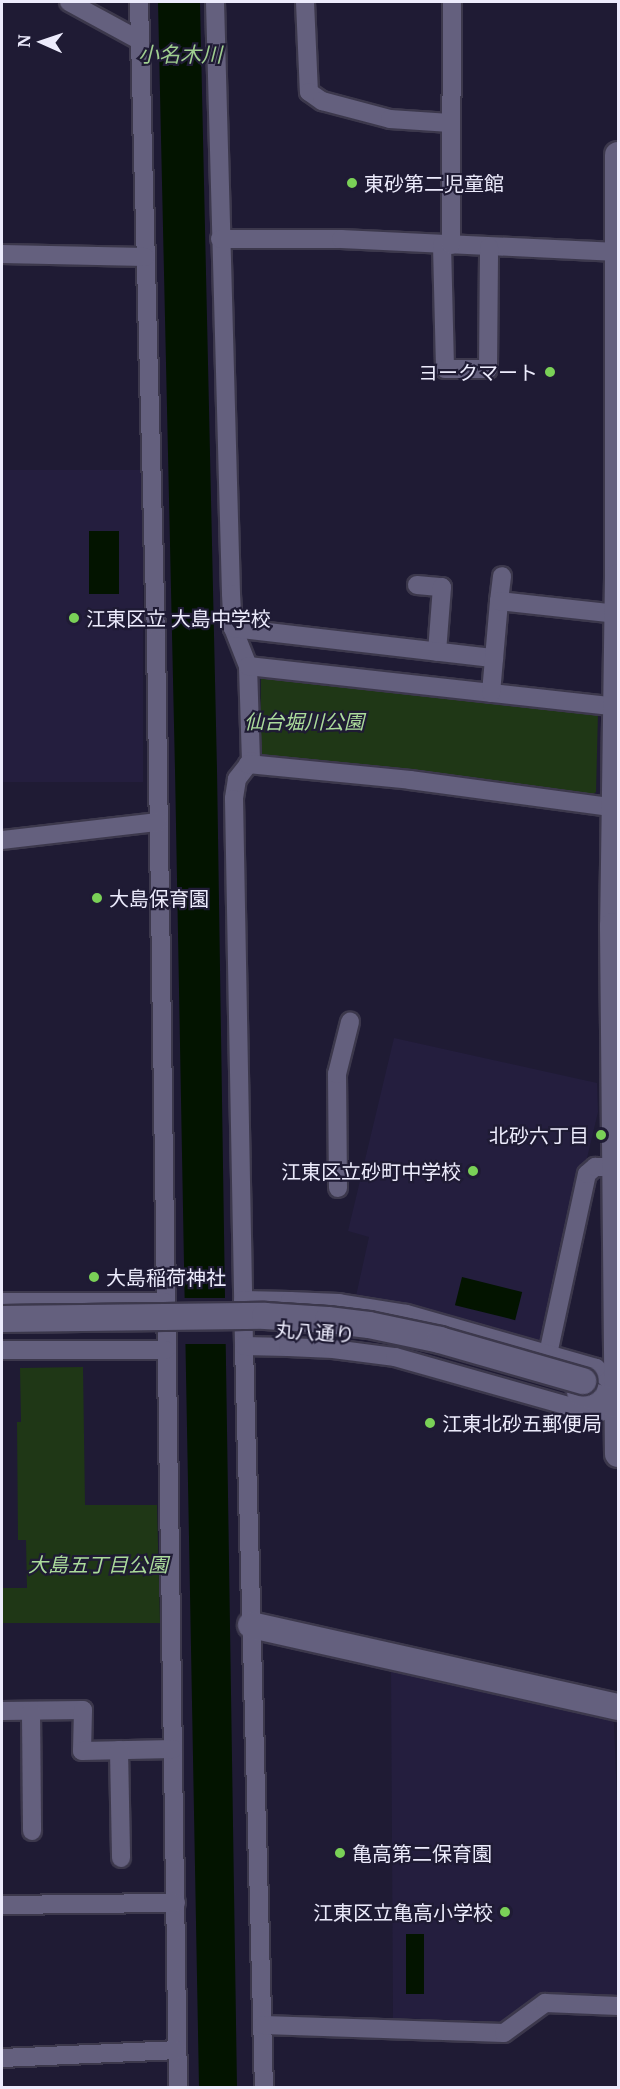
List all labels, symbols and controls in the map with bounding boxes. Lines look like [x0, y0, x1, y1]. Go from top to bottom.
north arrow [12, 12, 72, 72]
text: N [14, 34, 34, 48]
water label: 小名木川 [138, 42, 222, 68]
place label: 東砂第二児童館 [364, 171, 504, 195]
marker: 東砂第二児童館 [345, 176, 359, 190]
place label: ヨークマート [418, 360, 538, 384]
marker: ヨークマート [543, 365, 557, 379]
place label: 江東区立 大島中学校 [86, 606, 271, 630]
marker: 江東区立 大島中学校 [67, 611, 81, 625]
park label: 仙台堀川公園 [244, 709, 364, 733]
place label: 大島保育園 [109, 886, 209, 910]
marker: 大島保育園 [90, 891, 104, 905]
place label: 北砂六丁目 [489, 1123, 589, 1147]
marker: 北砂六丁目 [594, 1128, 608, 1142]
place label: 江東区立砂町中学校 [281, 1159, 461, 1183]
marker: 江東区立砂町中学校 [466, 1164, 480, 1178]
place label: 大島稲荷神社 [106, 1265, 226, 1289]
marker: 大島稲荷神社 [87, 1270, 101, 1284]
street label: 丸八通り [274, 1317, 356, 1347]
place label: 江東北砂五郵便局 [442, 1411, 602, 1435]
marker: 江東北砂五郵便局 [423, 1416, 437, 1430]
park label: 大島五丁目公園 [28, 1552, 168, 1576]
place label: 亀高第二保育園 [352, 1841, 492, 1865]
marker: 亀高第二保育園 [333, 1846, 347, 1860]
place label: 江東区立亀高小学校 [313, 1900, 493, 1924]
marker: 江東区立亀高小学校 [498, 1905, 512, 1919]

